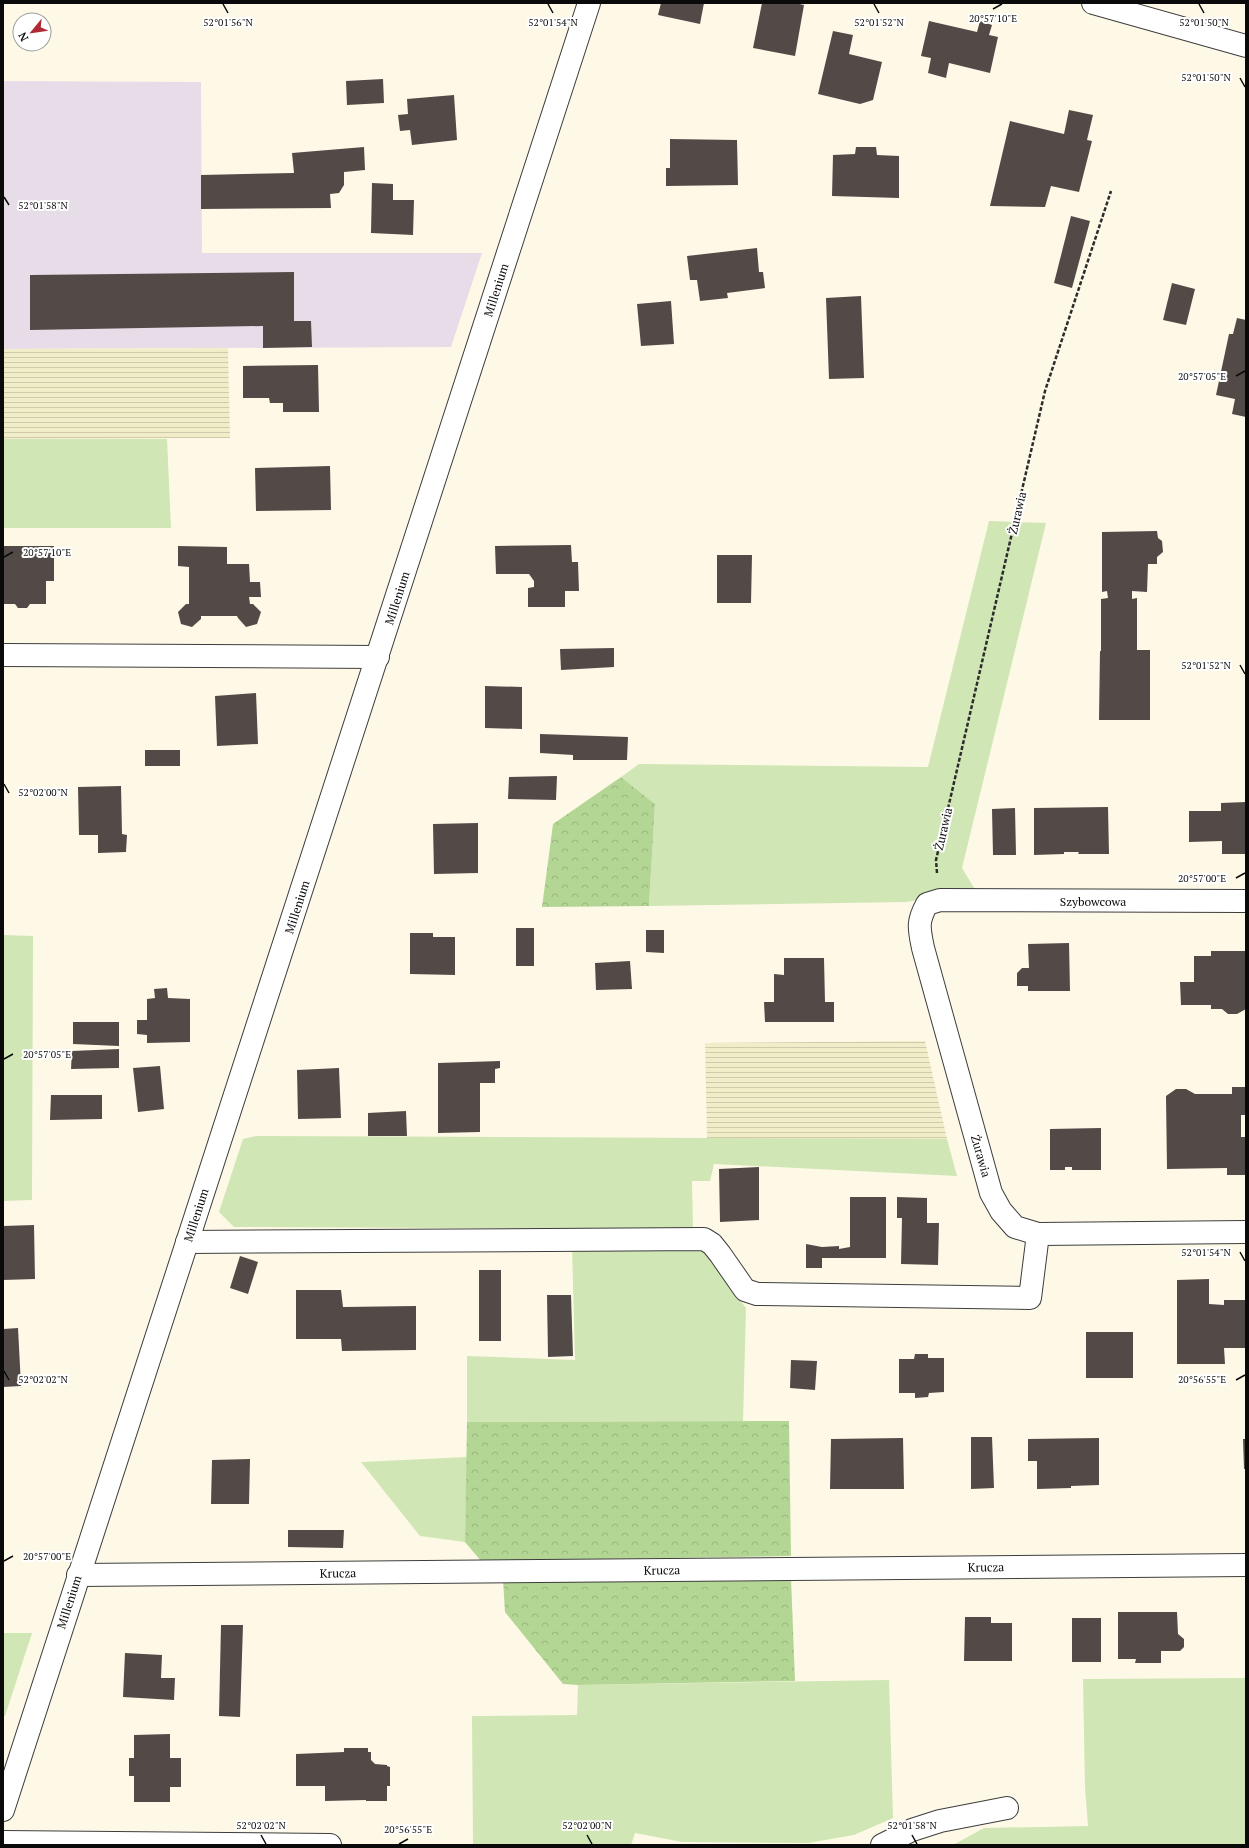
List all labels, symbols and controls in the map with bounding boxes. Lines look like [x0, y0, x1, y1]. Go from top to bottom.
north arrow [12, 12, 52, 52]
text: 20°57'10"E [969, 12, 1017, 25]
text: 52°01'56"N [203, 16, 253, 29]
text: 52°01'54"N [528, 16, 578, 29]
text: 52°01'52"N [854, 16, 904, 29]
text: 52°01'50"N [1179, 16, 1229, 29]
text: N [15, 29, 31, 44]
text: 52°01'50"N [1181, 71, 1231, 84]
text: 52°01'58"N [18, 199, 68, 212]
street label: Millenium [480, 261, 512, 319]
text: 20°57'05"E [1178, 370, 1226, 383]
street label: Żurawia [1005, 490, 1029, 536]
text: 20°57'10"E [23, 546, 71, 559]
street label: Millenium [381, 569, 413, 627]
text: 52°01'52"N [1181, 659, 1231, 672]
text: 52°02'00"N [18, 786, 68, 799]
street label: Żurawia [931, 806, 955, 852]
text: 20°57'00"E [1178, 872, 1226, 885]
street label: Millenium [281, 878, 313, 936]
street label: Szybowcowa [1060, 894, 1126, 909]
text: 20°57'05"E [23, 1048, 71, 1061]
street label: Żurawia [968, 1133, 994, 1179]
street label: Millenium [180, 1186, 212, 1244]
text: 52°01'54"N [1181, 1246, 1231, 1259]
text: 52°02'02"N [18, 1373, 68, 1386]
text: 20°56'55"E [1178, 1373, 1226, 1386]
text: 20°57'00"E [23, 1550, 71, 1563]
street label: Krucza [968, 1559, 1004, 1575]
street label: Krucza [644, 1562, 680, 1578]
street label: Krucza [320, 1565, 356, 1581]
street label: Millenium [53, 1573, 85, 1631]
text: 52°02'02"N [236, 1819, 286, 1832]
text: 52°02'00"N [562, 1819, 612, 1832]
text: 52°01'58"N [887, 1819, 937, 1832]
text: 20°56'55"E [384, 1823, 432, 1836]

